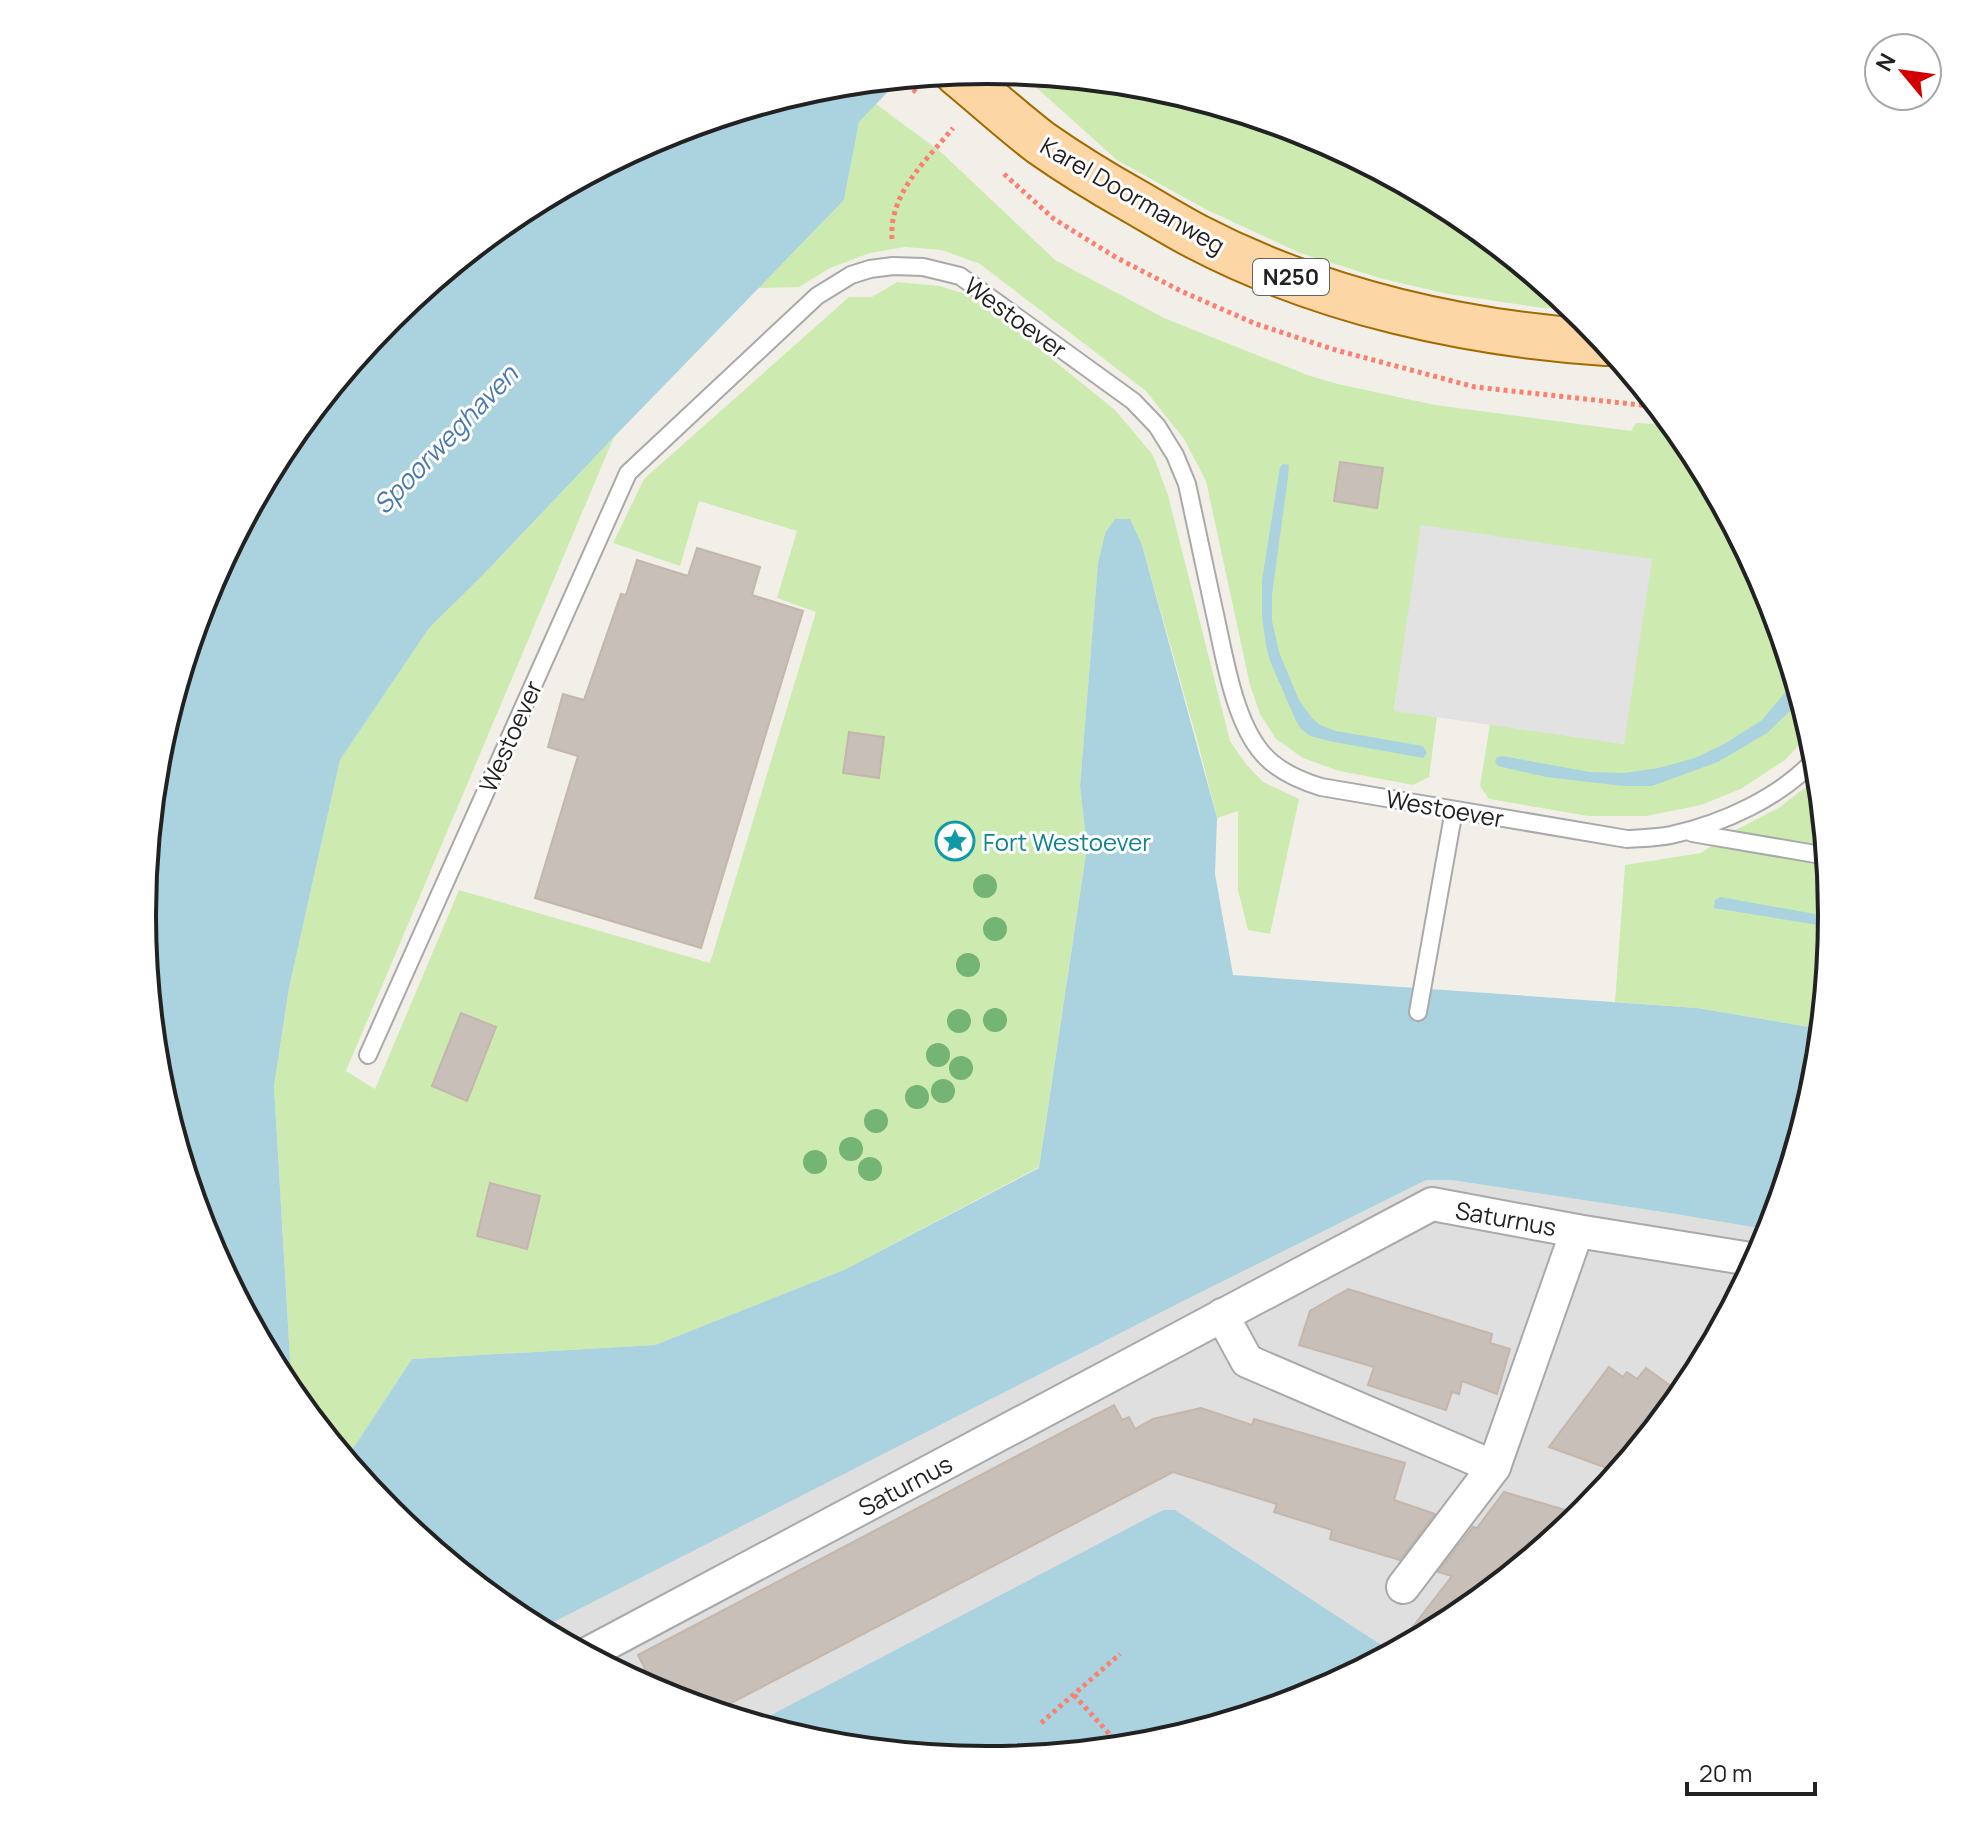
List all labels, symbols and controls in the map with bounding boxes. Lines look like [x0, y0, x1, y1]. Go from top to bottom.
north arrow [1863, 32, 1943, 112]
text: N [1869, 48, 1902, 76]
street label: Karel Doormanweg [1035, 129, 1231, 261]
road number: N250 [1253, 259, 1329, 295]
street label: Westoever [958, 269, 1074, 365]
water label: Spoorweghaven [365, 356, 526, 521]
street label: Westoever [471, 675, 549, 797]
street label: Westoever [1384, 781, 1507, 835]
place icon: Fort Westoever [934, 820, 976, 862]
place label: Fort Westoever [983, 825, 1151, 858]
street label: Saturnus [1453, 1193, 1559, 1243]
street label: Saturnus [852, 1447, 958, 1523]
scale bar [1687, 1746, 1815, 1796]
text: 20 m [1699, 1756, 1752, 1789]

